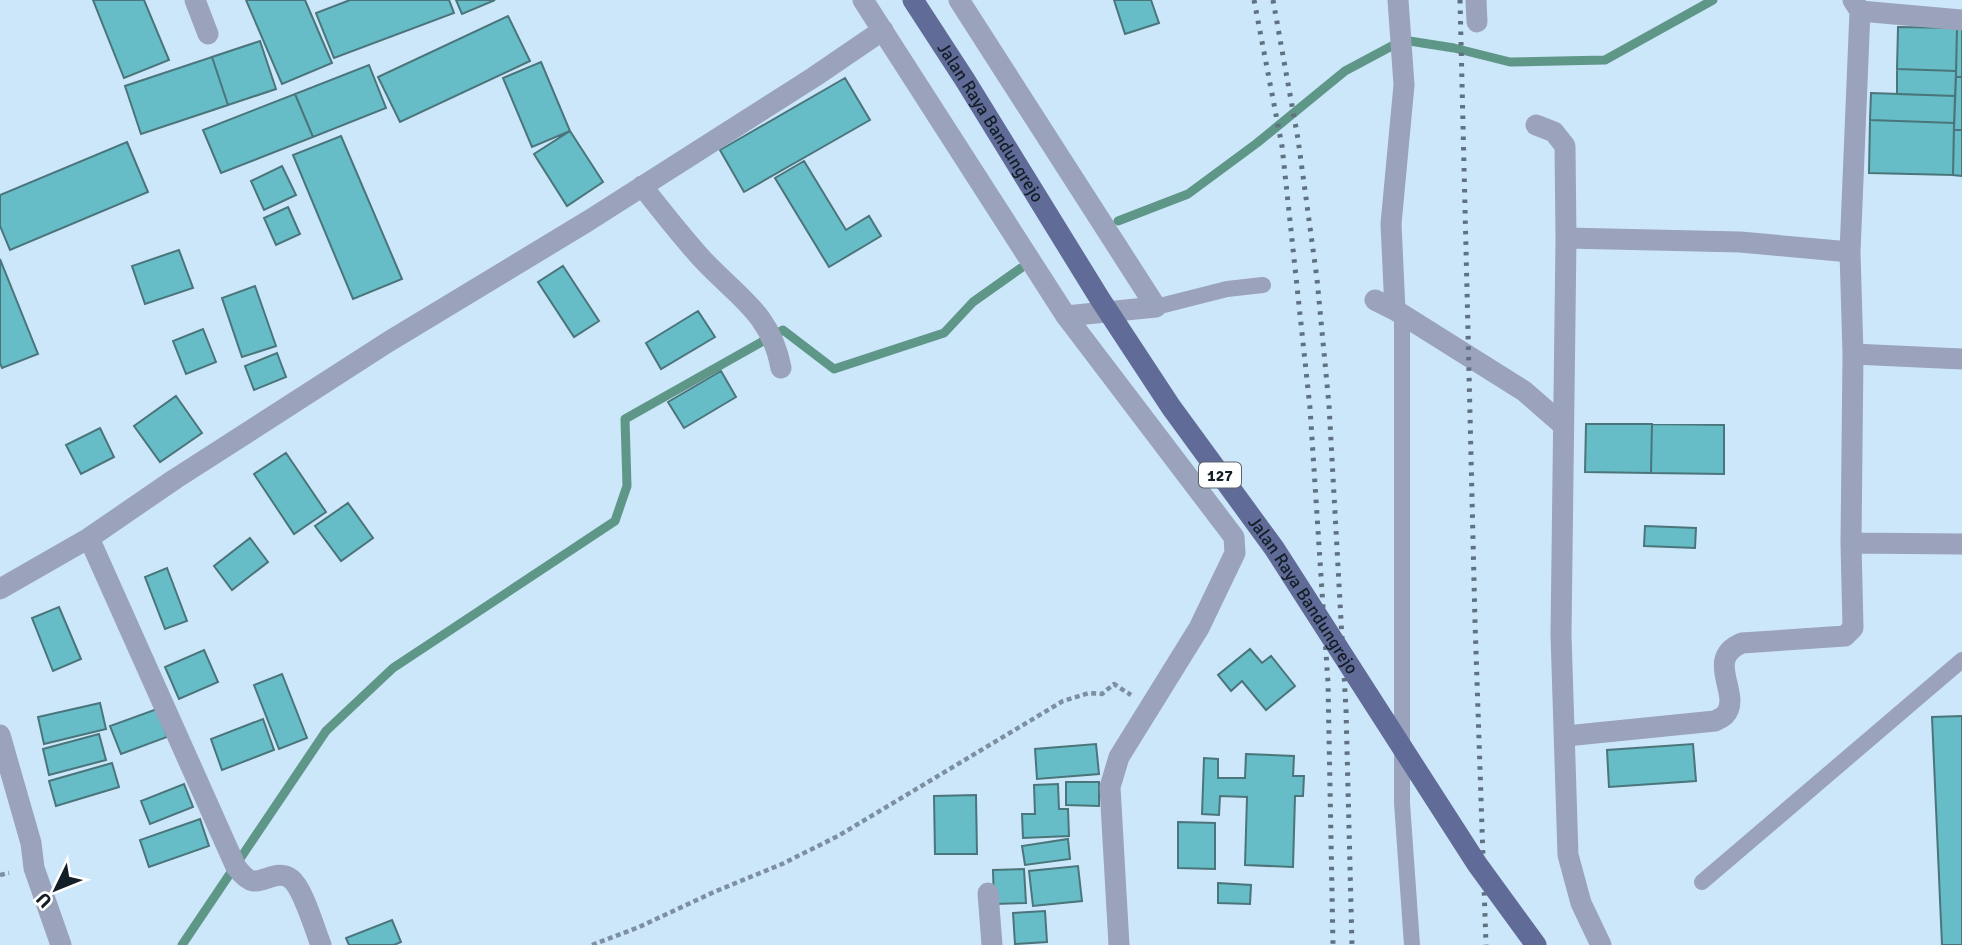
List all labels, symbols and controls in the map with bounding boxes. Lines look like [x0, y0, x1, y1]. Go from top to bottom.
street label: Jalan Raya Bandungrejo [933, 38, 1049, 206]
road number: 127 [1199, 462, 1241, 488]
street label: Jalan Raya Bandungrejo [1243, 512, 1363, 678]
north arrow [21, 854, 91, 924]
text: U [31, 887, 57, 913]

